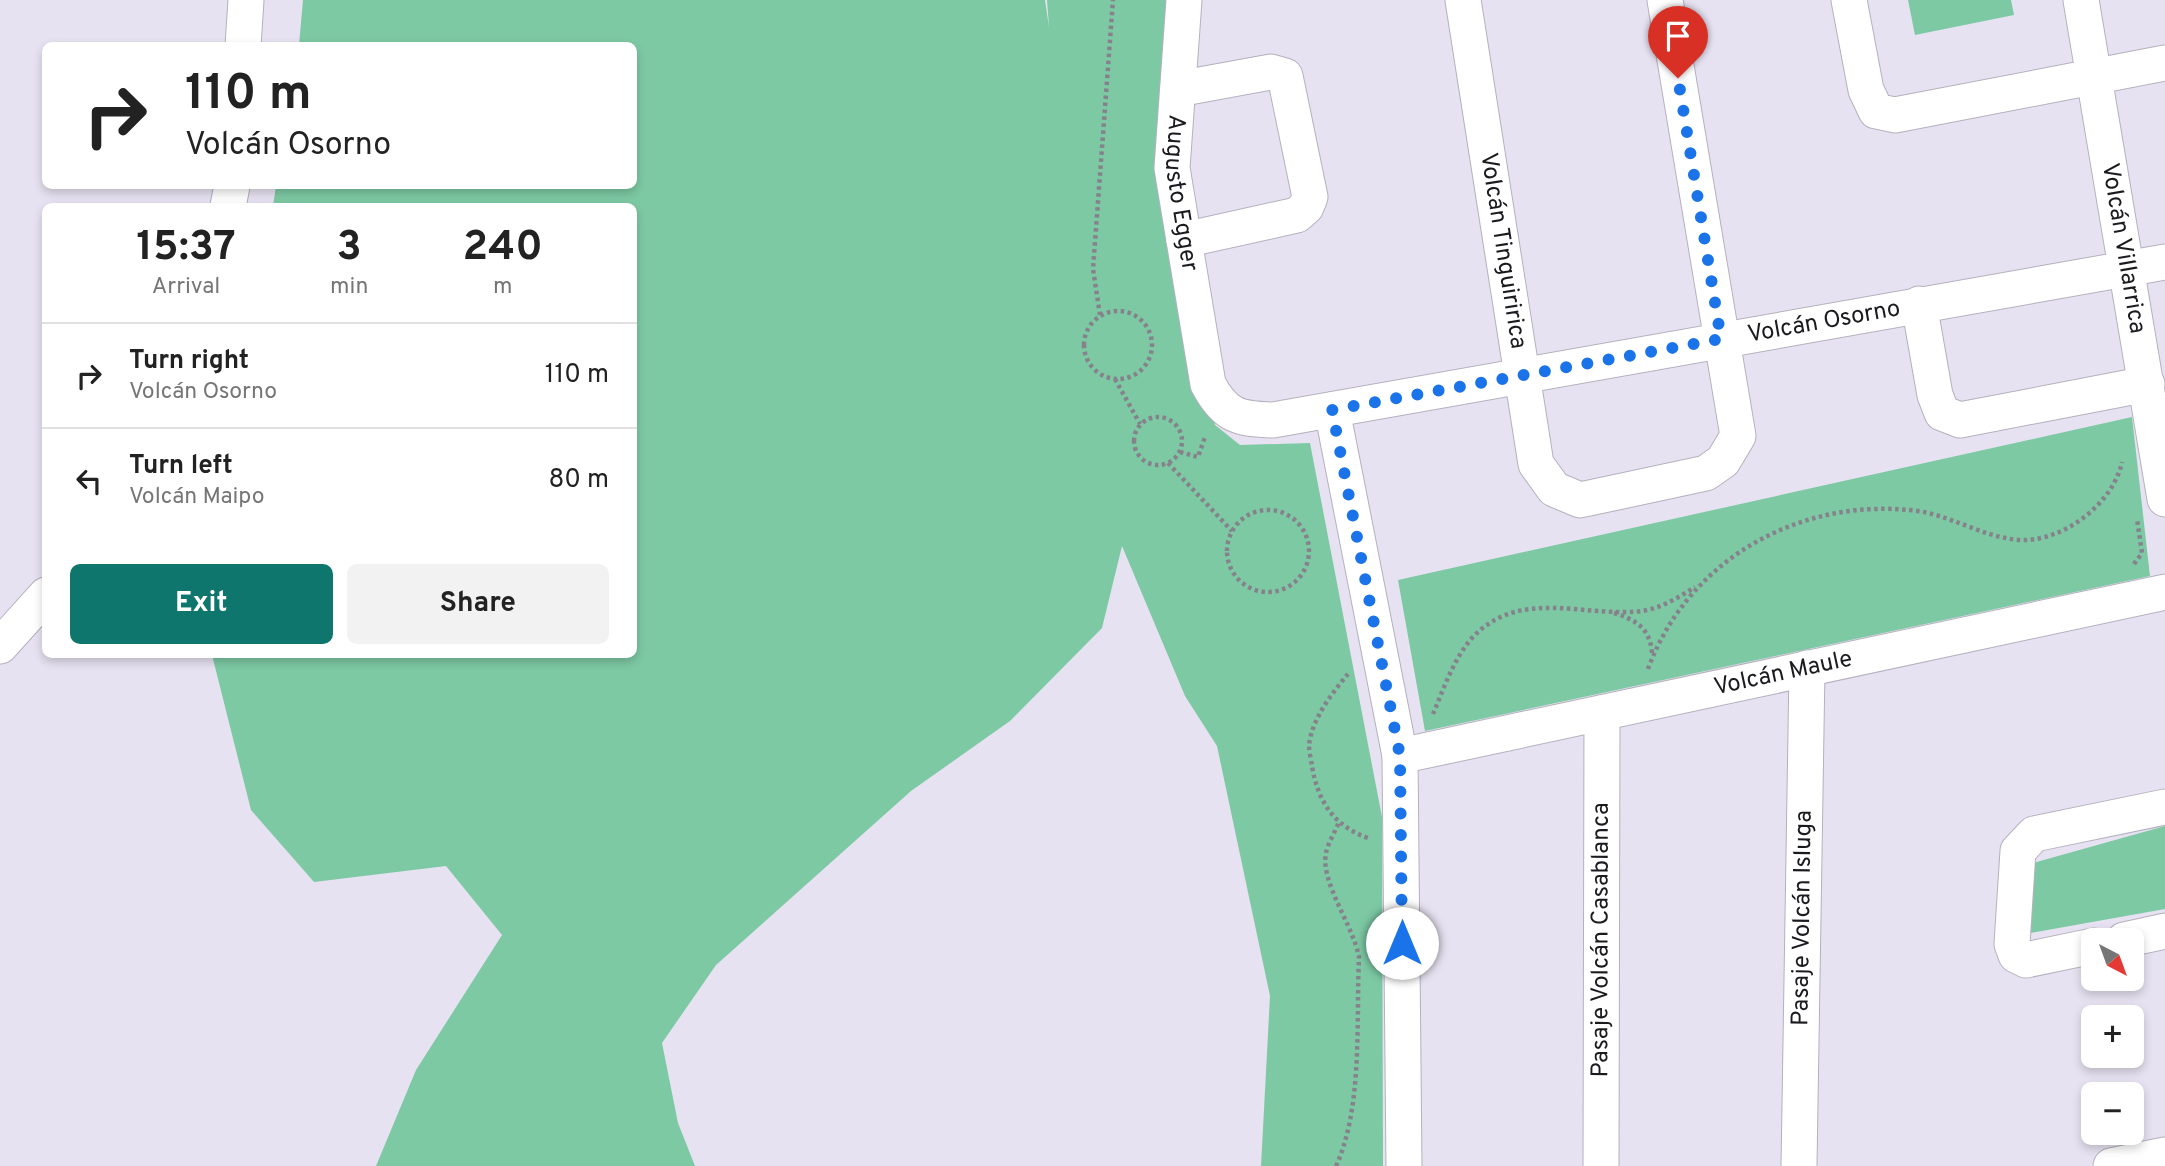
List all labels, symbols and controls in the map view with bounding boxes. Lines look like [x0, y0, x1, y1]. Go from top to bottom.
pin [1648, 6, 1708, 78]
icon: arrive [1659, 17, 1697, 55]
text: 110 m [185, 65, 312, 127]
icon: right [70, 70, 161, 161]
street label: Augusto Egger [1157, 113, 1204, 274]
text: Volcán Osorno [185, 126, 391, 166]
street label: Volcán Tinguiririca [1472, 151, 1533, 351]
street label: Volcán Villarrica [2094, 161, 2152, 336]
text: 15:37 [136, 222, 236, 275]
text: 3 [337, 222, 362, 275]
text: 240 [463, 222, 543, 275]
text: Arrival [152, 273, 220, 302]
text: min [330, 273, 368, 302]
text: m [493, 273, 512, 302]
street label: Volcán Osorno [1745, 294, 1903, 351]
text: Turn right [129, 345, 249, 378]
icon: right [70, 357, 108, 395]
text: 110 m [545, 359, 609, 392]
text: Volcán Osorno [129, 378, 277, 407]
text: Turn left [129, 450, 233, 483]
icon: left [70, 462, 108, 500]
text: 80 m [549, 464, 609, 497]
text: Volcán Maipo [129, 483, 265, 512]
button: Exit [70, 564, 333, 644]
button: Share [347, 564, 609, 644]
street label: Volcán Maule [1711, 644, 1855, 703]
street label: Pasaje Volcán Casablanca [1586, 802, 1617, 1078]
street label: Pasaje Volcán Isluga [1786, 810, 1820, 1026]
position arrow [1365, 906, 1439, 980]
north arrow [2081, 928, 2144, 990]
map controls [2081, 928, 2144, 1145]
button: + [2081, 1005, 2144, 1068]
button: − [2081, 1082, 2144, 1145]

